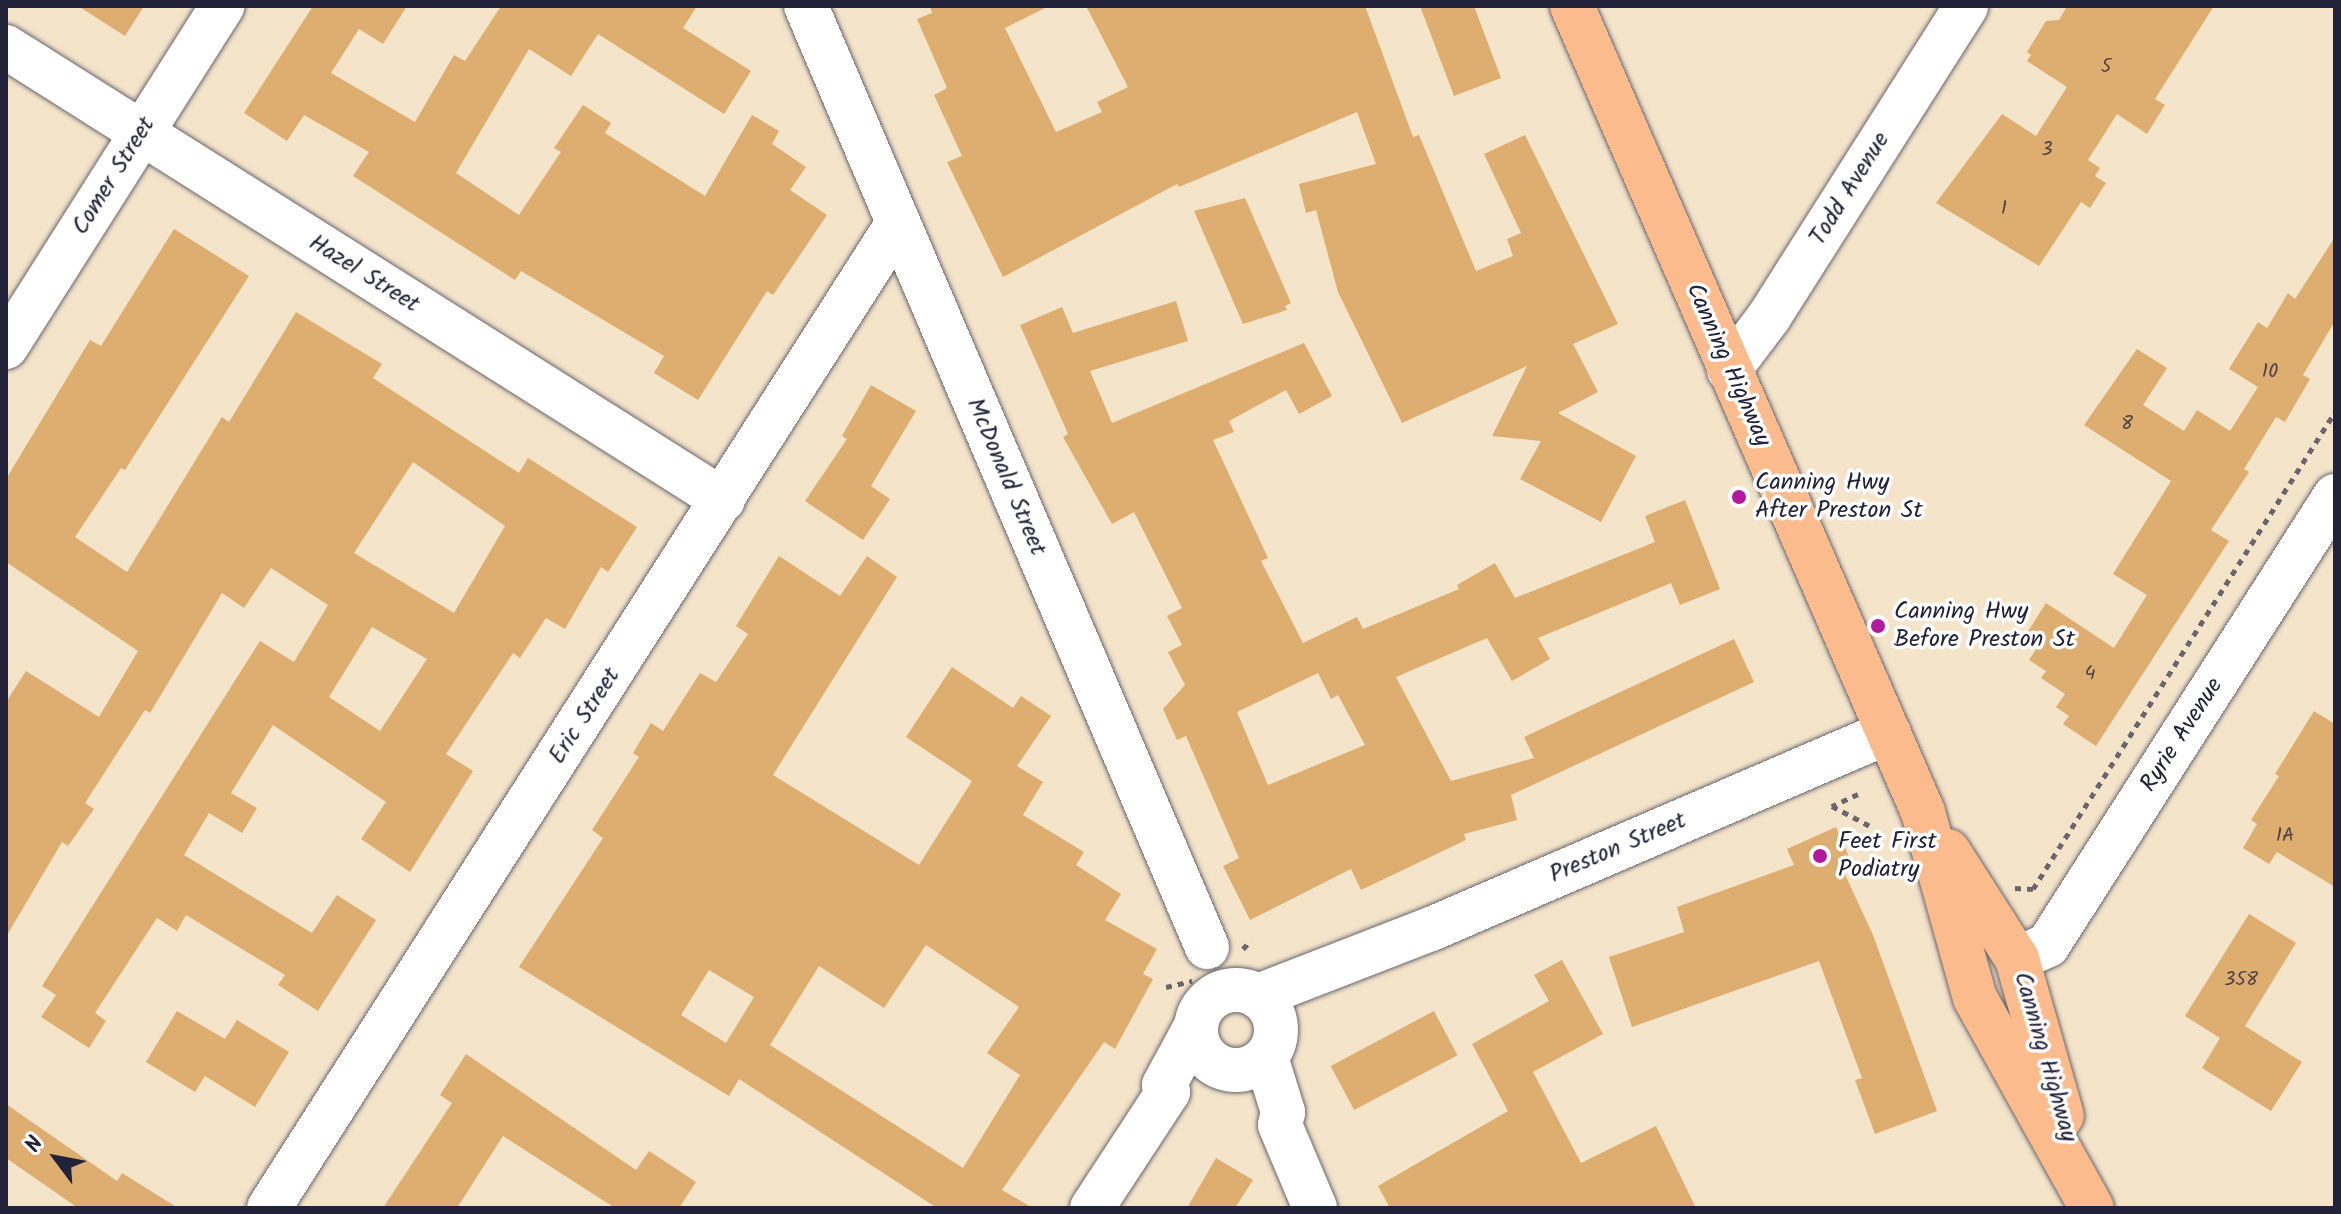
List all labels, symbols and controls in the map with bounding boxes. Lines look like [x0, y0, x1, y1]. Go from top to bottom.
house number: 5 [2101, 55, 2111, 79]
street label: Comer Street [66, 112, 162, 240]
street label: Todd Avenue [1804, 127, 1896, 251]
house number: 3 [2041, 138, 2053, 162]
house number: 1 [2001, 197, 2007, 221]
street label: Hazel Street [303, 229, 425, 319]
street label: Canning Highway [1679, 279, 1777, 451]
house number: 10 [2262, 360, 2278, 384]
street label: McDonald Street [960, 394, 1052, 560]
house number: 8 [2121, 412, 2133, 436]
place label: Canning Hwy After Preston St [1755, 469, 1923, 525]
marker: Canning Hwy After Preston St [1730, 488, 1748, 506]
place label: Canning Hwy Before Preston St [1894, 598, 2075, 654]
marker: Canning Hwy Before Preston St [1869, 617, 1887, 635]
house number: 4 [2084, 662, 2096, 686]
street label: Eric Street [543, 663, 627, 769]
street label: Ryrie Avenue [2135, 673, 2229, 797]
street label: Preston Street [1545, 806, 1691, 890]
house number: 1A [2276, 824, 2294, 848]
place label: Feet First Podiatry [1838, 828, 1937, 884]
marker: Feet First Podiatry [1809, 845, 1831, 867]
house number: 358 [2224, 968, 2258, 992]
street label: Canning Highway [2007, 969, 2083, 1145]
north arrow [16, 1118, 96, 1198]
text: N [17, 1130, 54, 1160]

